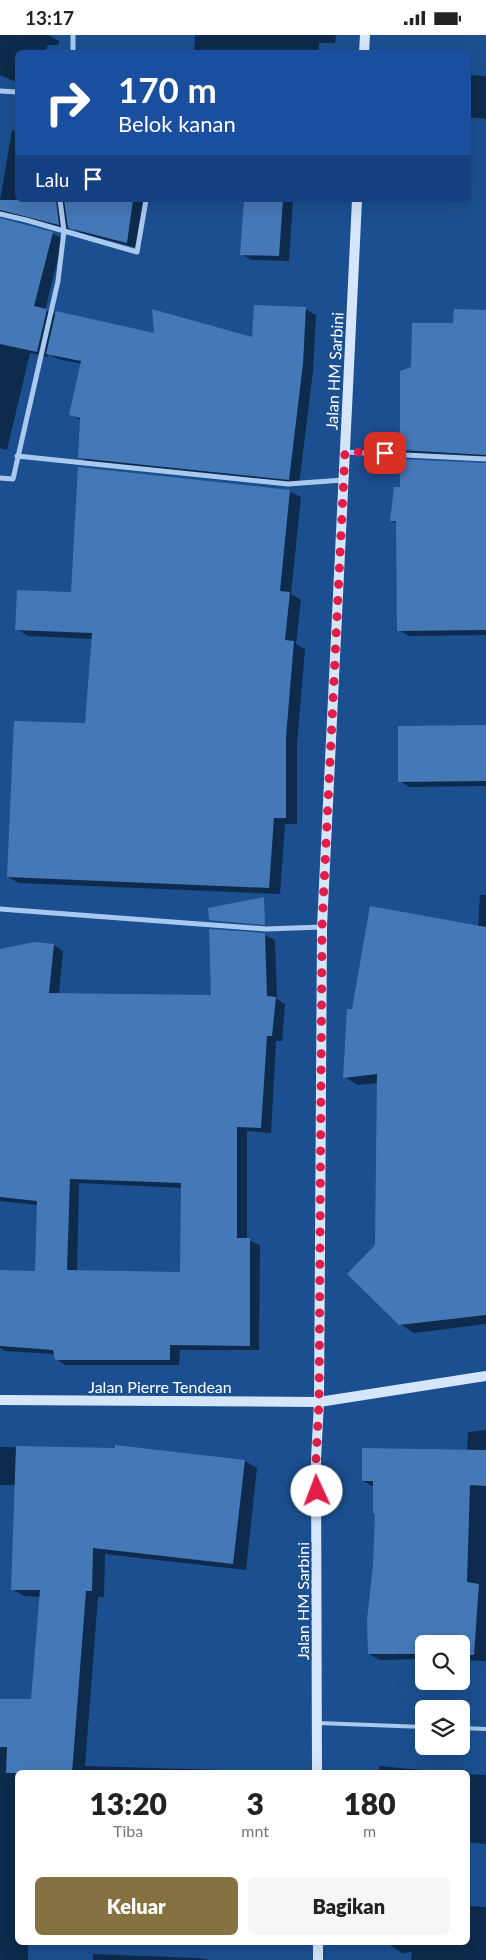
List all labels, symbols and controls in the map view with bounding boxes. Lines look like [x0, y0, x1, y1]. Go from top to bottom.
text: 13:17 [25, 6, 74, 29]
text: 170 m [118, 68, 217, 110]
icon: right [35, 70, 100, 135]
text: Belok kanan [118, 110, 236, 137]
icon: arrive [79, 165, 107, 193]
text: Lalu [35, 168, 69, 191]
street label: Jalan HM Sarbini [321, 311, 347, 431]
pin [364, 432, 406, 474]
icon: arrive [371, 439, 399, 467]
street label: Jalan Pierre Tendean [88, 1377, 232, 1396]
position arrow [290, 1464, 342, 1516]
street label: Jalan HM Sarbini [293, 1542, 312, 1660]
map controls [415, 1635, 470, 1755]
button: search [415, 1635, 470, 1690]
button: layers [415, 1700, 470, 1755]
text: 13:20 [89, 1785, 167, 1821]
text: 3 [246, 1785, 264, 1821]
text: 180 [343, 1785, 396, 1821]
text: Tiba [113, 1821, 143, 1840]
text: mnt [241, 1821, 269, 1840]
text: m [363, 1821, 376, 1840]
button: Keluar [35, 1877, 238, 1935]
button: Bagikan [248, 1877, 450, 1935]

